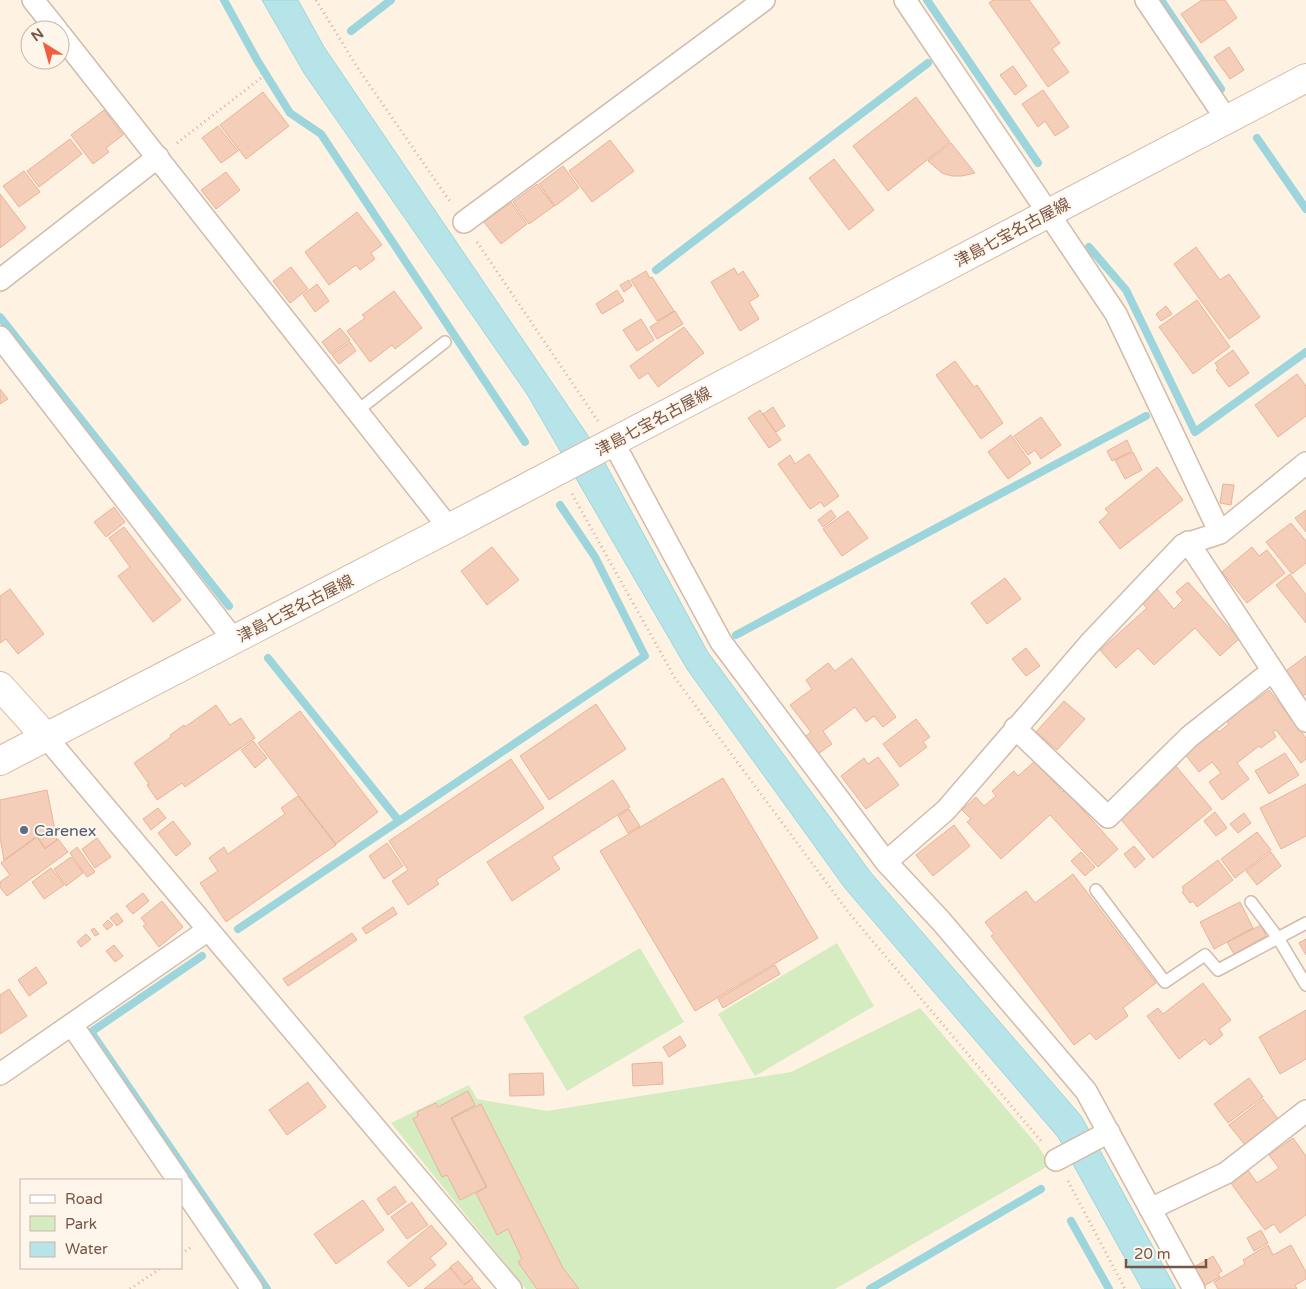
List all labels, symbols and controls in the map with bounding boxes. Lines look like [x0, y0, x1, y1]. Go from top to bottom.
north arrow [20, 20, 70, 70]
text: N [28, 25, 47, 45]
street label: 津島七宝名古屋線 [951, 194, 1074, 272]
street label: 津島七宝名古屋線 [592, 383, 715, 461]
street label: 津島七宝名古屋線 [234, 571, 357, 647]
place label: Carenex [34, 821, 96, 841]
marker: Carenex [18, 824, 30, 836]
legend [20, 1179, 182, 1269]
text: Road [65, 1190, 103, 1208]
text: Park [65, 1215, 97, 1233]
scale bar [1126, 1236, 1206, 1268]
text: Water [65, 1240, 108, 1258]
text: 20 m [1134, 1245, 1171, 1263]

